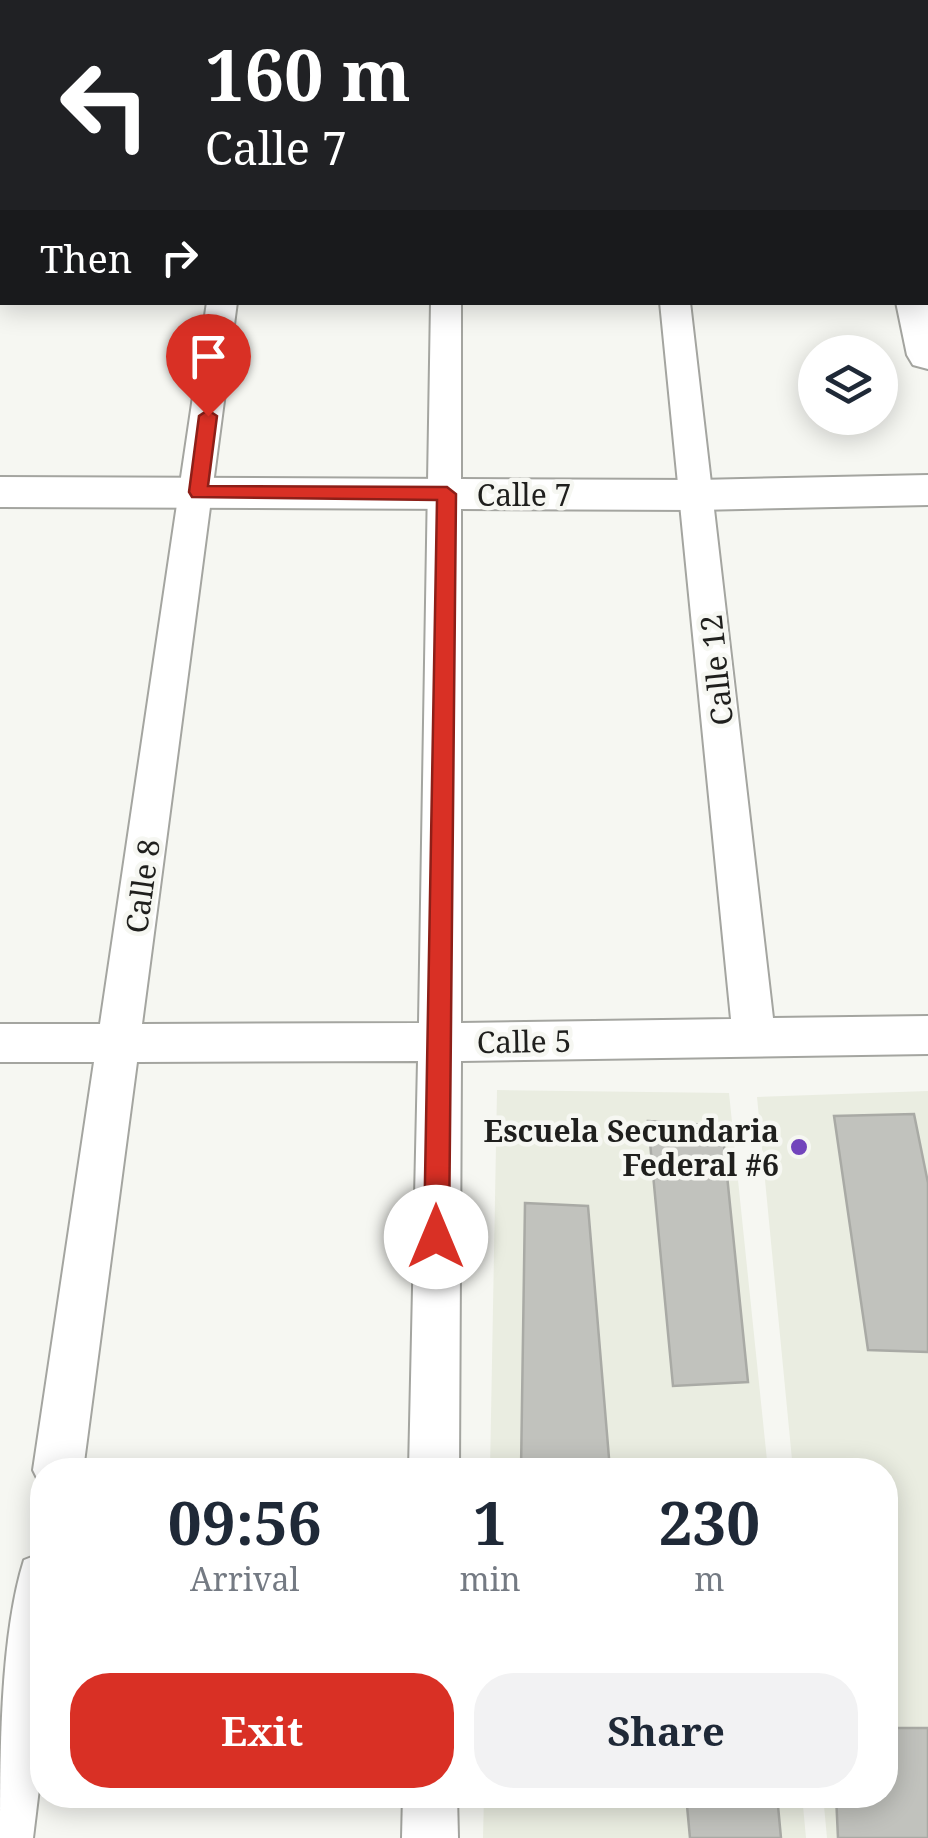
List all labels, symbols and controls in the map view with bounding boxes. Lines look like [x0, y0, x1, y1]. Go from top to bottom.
text: 160 m [205, 26, 411, 122]
icon: left [40, 40, 170, 170]
text: Calle 7 [205, 117, 347, 178]
icon: right [152, 230, 207, 285]
text: Then [40, 232, 132, 284]
pin [166, 314, 251, 417]
icon: arrive [181, 329, 236, 384]
map controls [798, 335, 898, 435]
button: layers [798, 335, 898, 435]
street label: Calle 7 [477, 474, 571, 515]
street label: Calle 12 [690, 613, 742, 727]
street label: Calle 8 [115, 836, 169, 936]
street label: Calle 5 [476, 1020, 572, 1062]
place label: Escuela Secundaria Federal #6 [484, 1110, 779, 1185]
marker: Escuela Secundaria Federal #6 [788, 1136, 810, 1158]
position arrow [384, 1185, 488, 1289]
text: 09:56 [168, 1481, 322, 1563]
text: 1 [473, 1481, 507, 1563]
text: 230 [658, 1481, 760, 1563]
text: Arrival [190, 1557, 299, 1600]
text: min [460, 1557, 521, 1600]
text: m [694, 1557, 724, 1600]
button: Exit [70, 1673, 454, 1788]
button: Share [474, 1673, 858, 1788]

